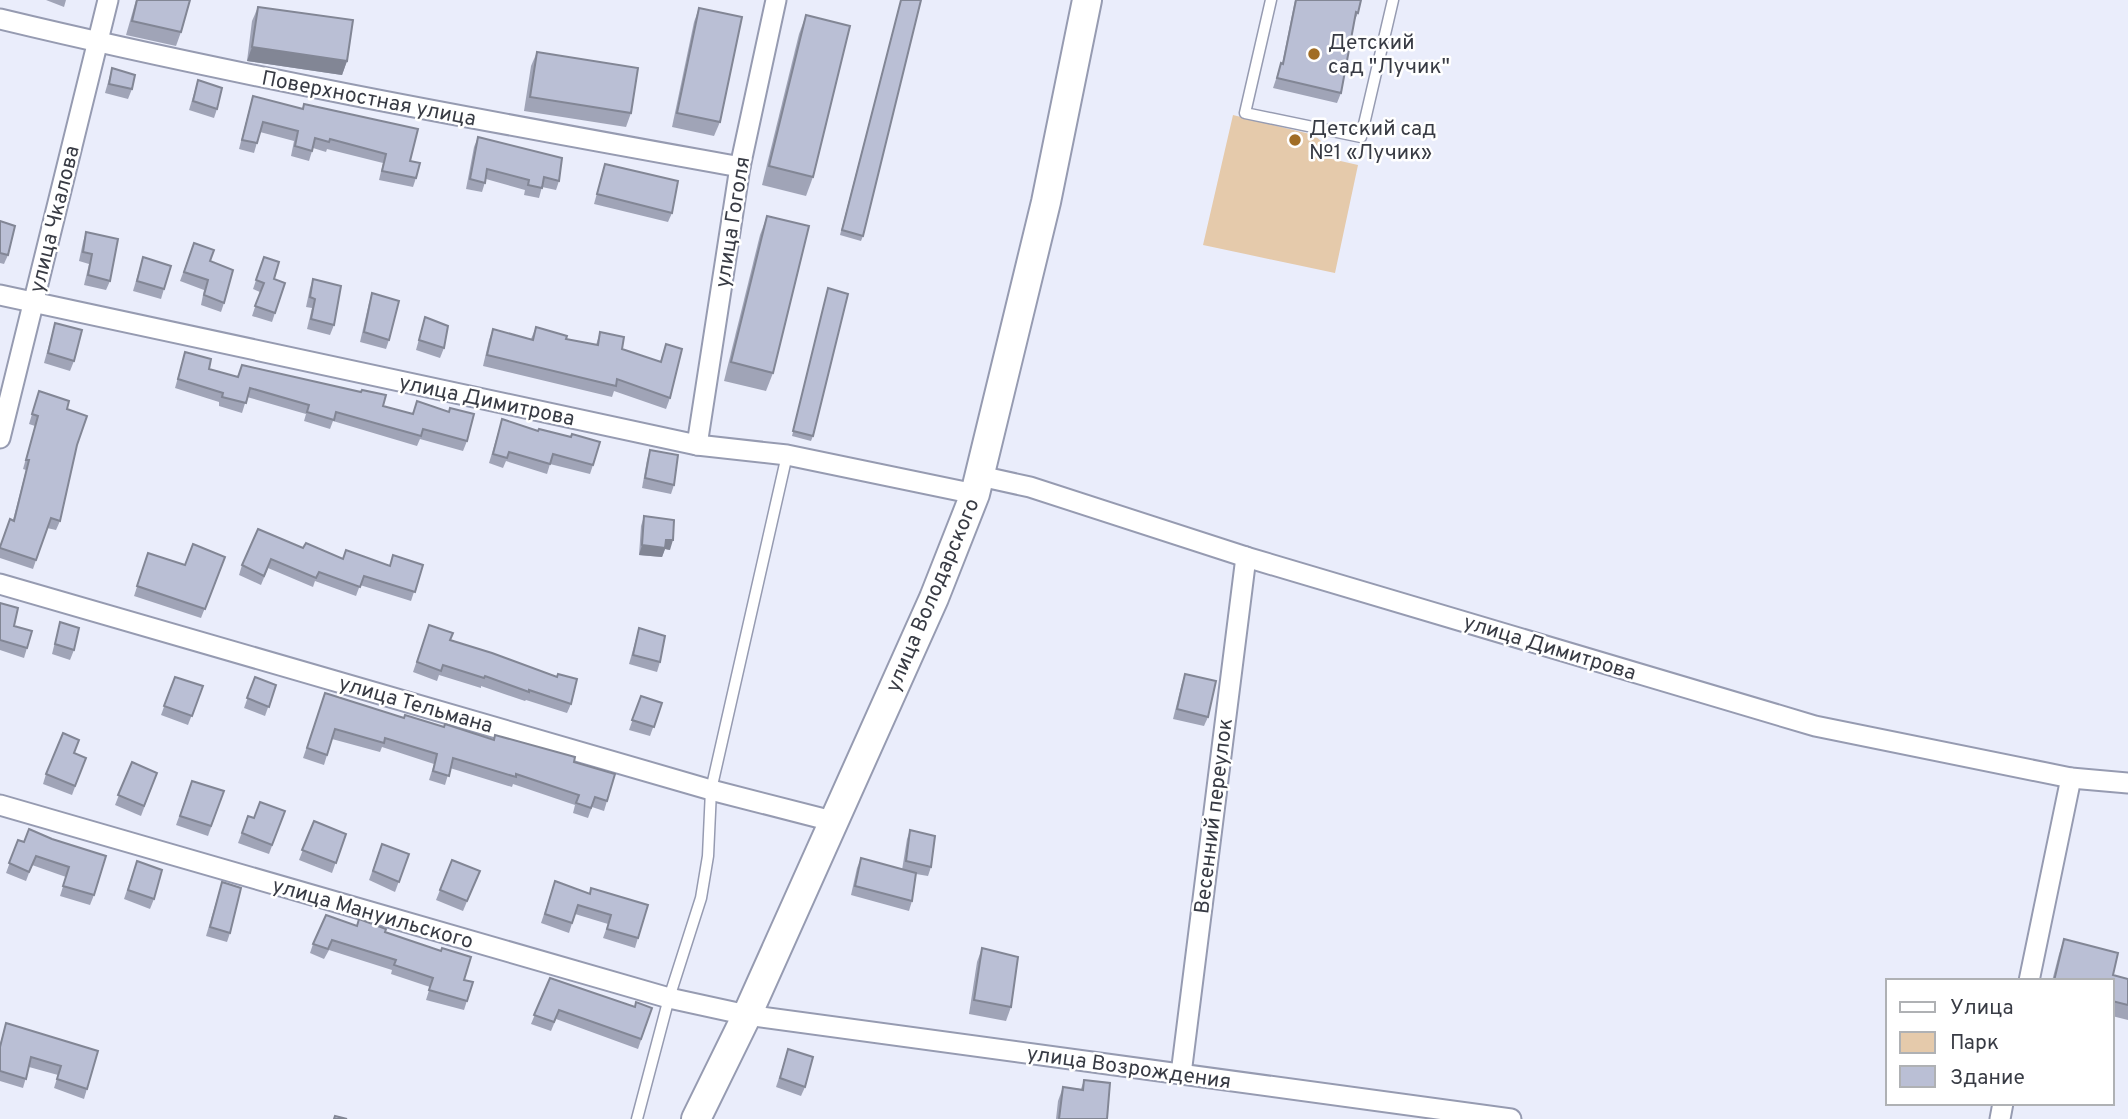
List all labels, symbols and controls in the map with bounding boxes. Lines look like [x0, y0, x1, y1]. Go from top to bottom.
place label: Детский сад "Лучик" [1328, 30, 1450, 81]
marker: Детский сад "Лучик" [1306, 46, 1322, 62]
street label: Поверхностная улица [259, 65, 478, 134]
place label: Детский сад №1 «Лучик» [1309, 116, 1436, 167]
marker: Детский сад №1 «Лучик» [1287, 132, 1303, 148]
street label: улица Чкалова [24, 143, 87, 296]
street label: улица Гоголя [710, 155, 757, 290]
street label: улица Димитрова [396, 370, 577, 433]
street label: улица Володарского [880, 495, 986, 697]
street label: улица Димитрова [1460, 609, 1639, 688]
street label: улица Тельмана [335, 671, 496, 740]
street label: Весенний переулок [1189, 717, 1240, 916]
street label: улица Мануильского [269, 873, 476, 956]
legend [1886, 979, 2114, 1105]
text: Улица [1950, 995, 2014, 1022]
text: Парк [1950, 1030, 1999, 1057]
street label: улица Возрождения [1025, 1041, 1233, 1096]
text: Здание [1950, 1065, 2025, 1092]

